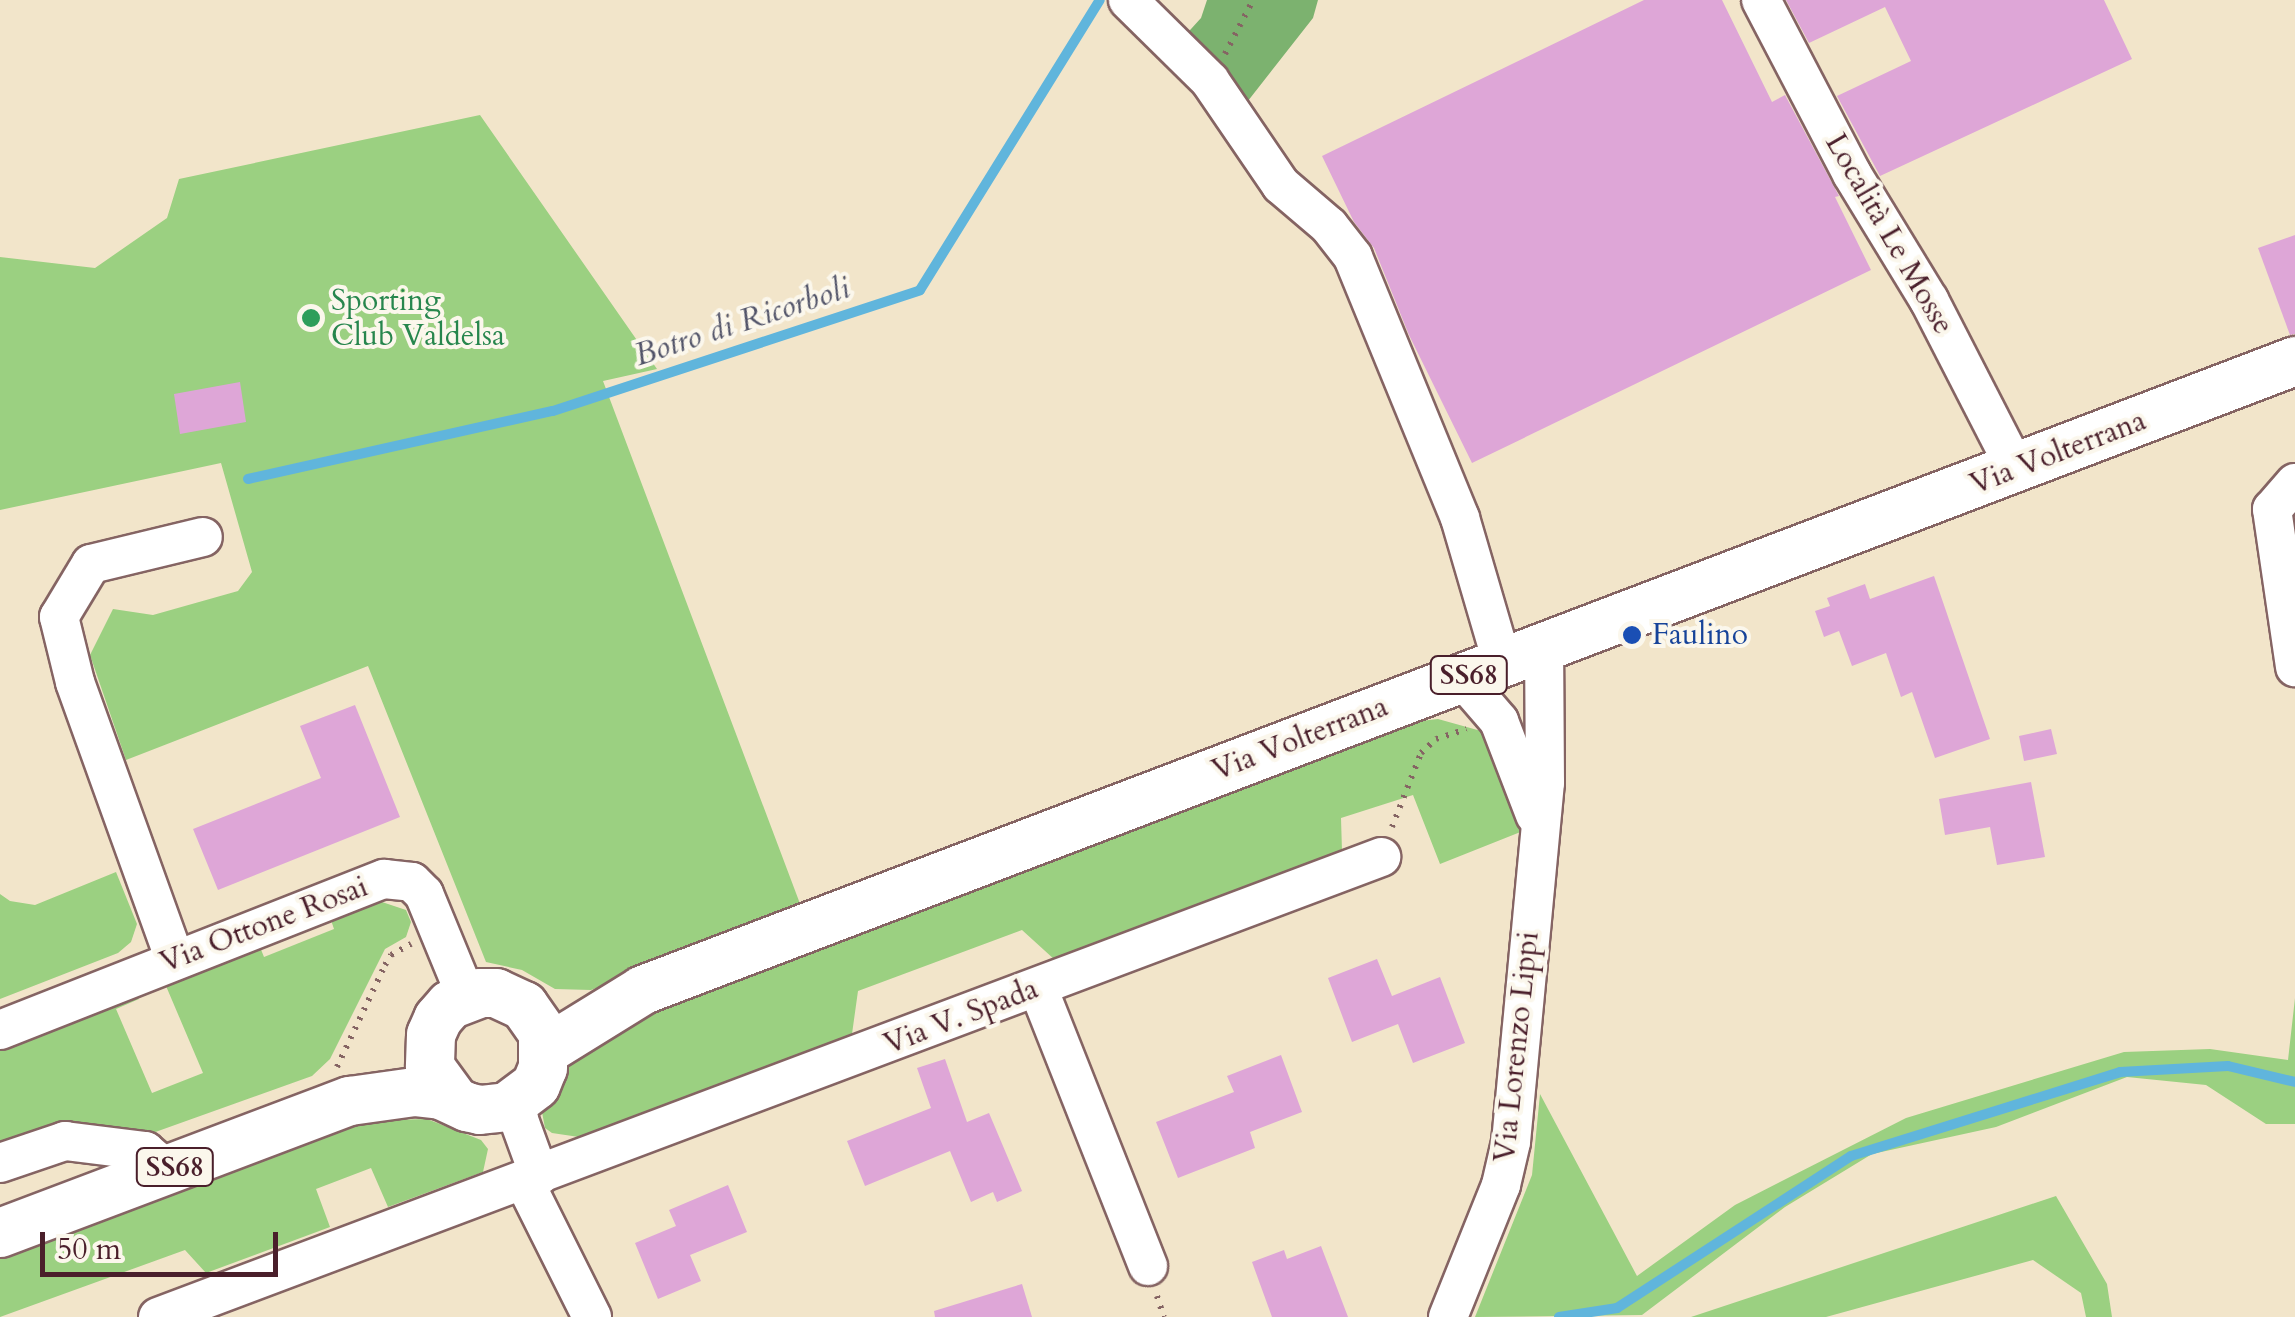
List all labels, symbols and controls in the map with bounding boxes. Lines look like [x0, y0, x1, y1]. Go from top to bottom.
street label: Località Le Mosse [1817, 127, 1961, 341]
water label: Botro di Ricorboli [630, 269, 854, 375]
place label: Sporting Club Valdelsa [331, 283, 505, 354]
marker: Sporting Club Valdelsa [300, 307, 322, 329]
street label: Via Volterrana [1965, 403, 2151, 503]
place label: Faulino [1652, 617, 1748, 653]
marker: Faulino [1621, 624, 1643, 646]
road number: SS68 [1429, 652, 1509, 698]
street label: Via Volterrana [1207, 689, 1393, 789]
street label: Via Ottone Rosai [155, 869, 373, 981]
street label: Via Lorenzo Lippi [1487, 930, 1547, 1164]
street label: Via V. Spada [879, 971, 1043, 1063]
road number: SS68 [135, 1144, 215, 1190]
scale bar [45, 1212, 282, 1274]
text: 50 m [57, 1229, 121, 1270]

